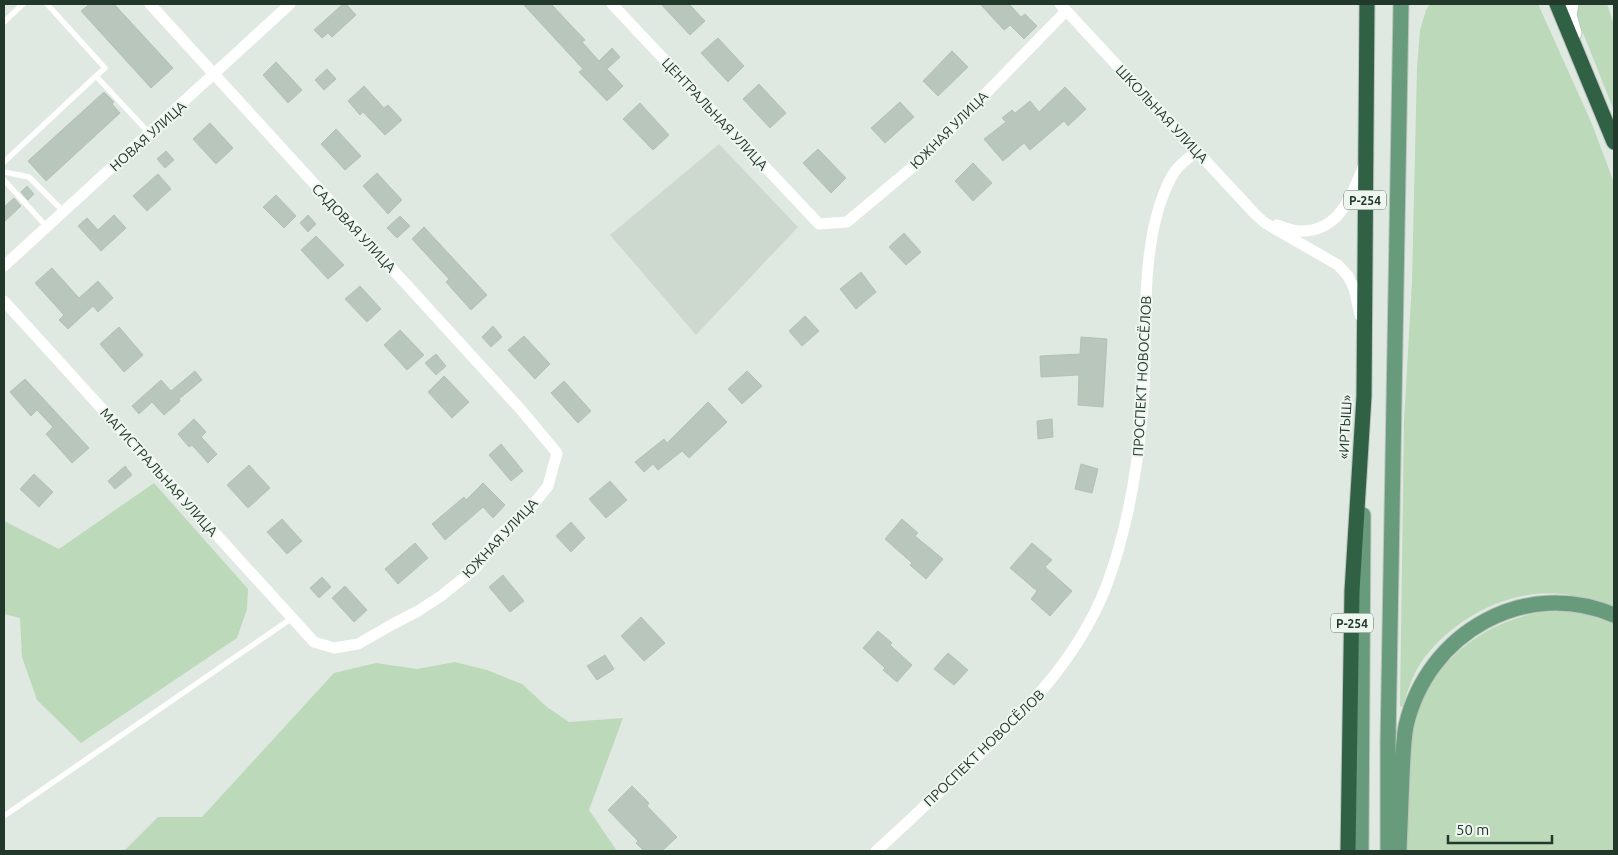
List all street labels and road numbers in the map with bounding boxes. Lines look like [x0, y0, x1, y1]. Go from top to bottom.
street label: ЦЕНТРАЛЬНАЯ УЛИЦА [659, 55, 771, 173]
street label: ШКОЛЬНАЯ УЛИЦА [1113, 62, 1211, 166]
street label: ЮЖНАЯ УЛИЦА [907, 88, 991, 172]
street label: НОВАЯ УЛИЦА [107, 98, 189, 174]
street label: САДОВАЯ УЛИЦА [309, 180, 399, 276]
road number: Р-254 [1344, 190, 1386, 210]
street label: ПРОСПЕКТ НОВОСЁЛОВ [1130, 295, 1154, 457]
street label: «ИРТЫШ» [1335, 394, 1355, 460]
street label: МАГИСТРАЛЬНАЯ УЛИЦА [97, 404, 221, 540]
street label: ЮЖНАЯ УЛИЦА [459, 495, 541, 581]
road number: Р-254 [1331, 614, 1373, 632]
street label: ПРОСПЕКТ НОВОСЁЛОВ [921, 686, 1048, 810]

